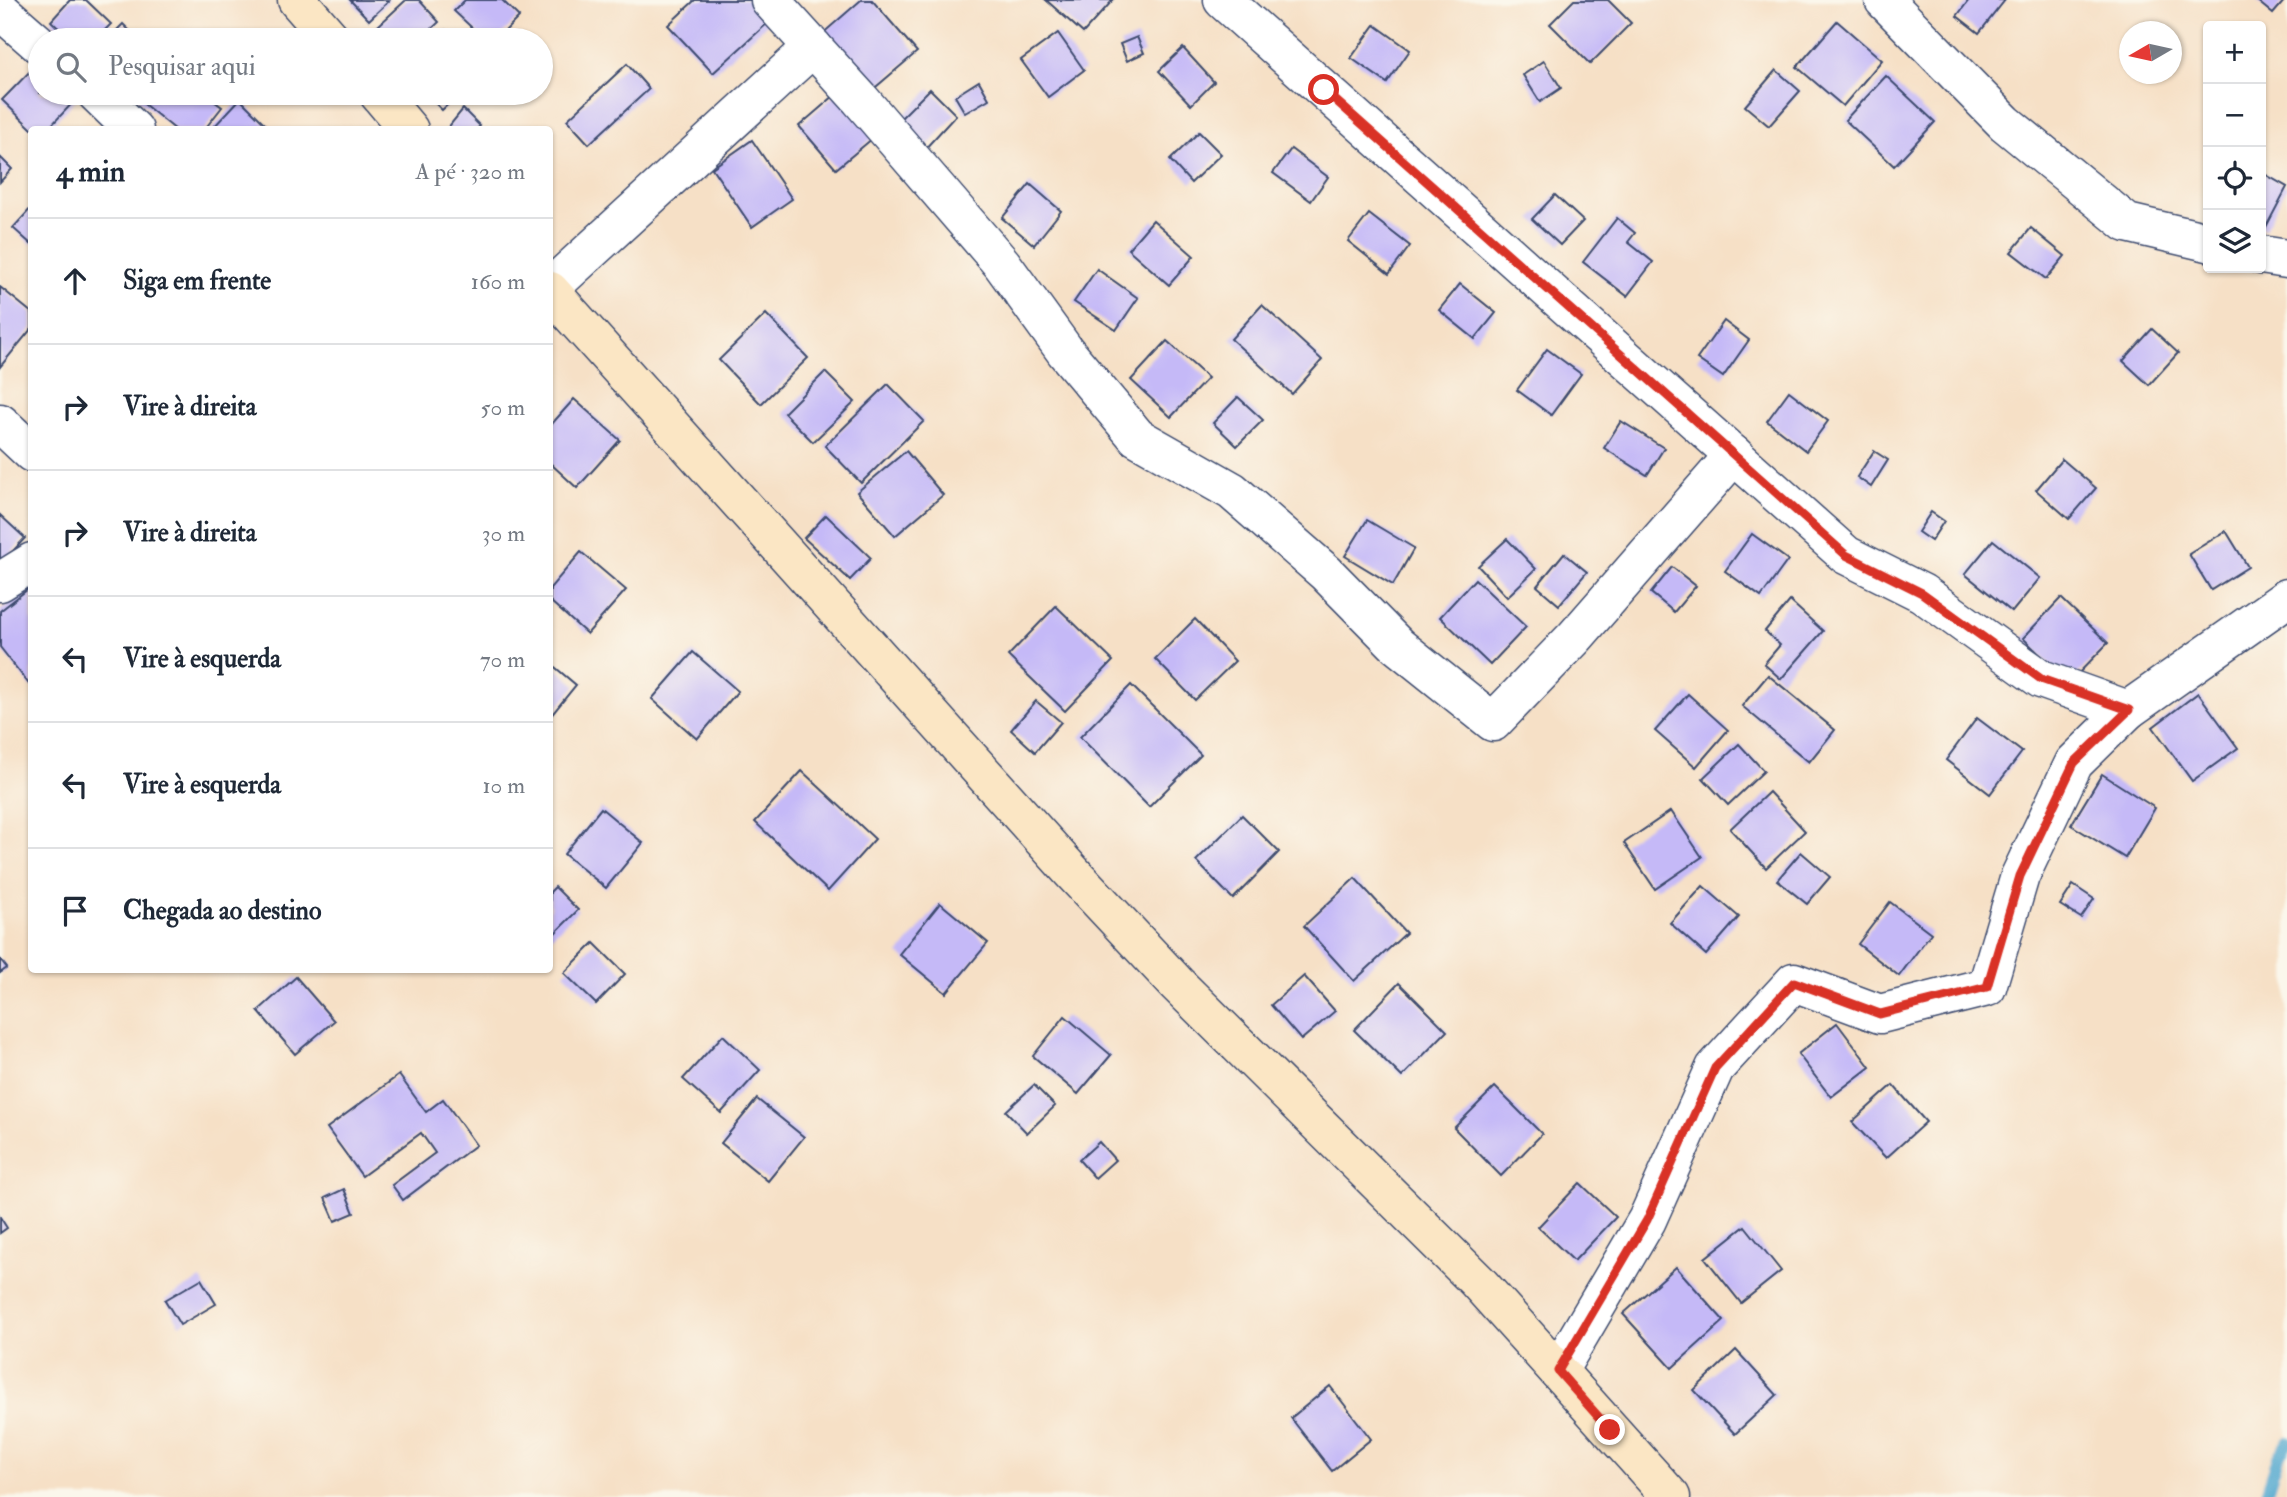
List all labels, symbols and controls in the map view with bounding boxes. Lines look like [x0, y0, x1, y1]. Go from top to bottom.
north arrow [2119, 21, 2182, 84]
map controls [2203, 21, 2266, 273]
button: + [2203, 21, 2266, 84]
search box [28, 28, 553, 105]
icon: search [52, 48, 90, 86]
text: Pesquisar aqui [108, 51, 256, 83]
route start [1308, 74, 1339, 105]
button: − [2203, 84, 2266, 147]
button: locate [2203, 147, 2266, 210]
text: 4 min [56, 153, 125, 190]
text: A pé · 320 m [415, 157, 525, 186]
button: layers [2203, 210, 2266, 273]
icon: ahead [56, 262, 94, 300]
text: Siga em frente [123, 265, 271, 297]
text: 160 m [471, 267, 525, 296]
icon: right [56, 388, 94, 426]
text: Vire à direita [123, 391, 256, 423]
text: 50 m [481, 393, 525, 422]
icon: right [56, 514, 94, 552]
text: Vire à direita [123, 517, 256, 549]
text: 30 m [482, 519, 525, 548]
icon: left [56, 640, 94, 678]
text: Vire à esquerda [123, 643, 281, 675]
text: 70 m [480, 645, 525, 674]
icon: left [56, 766, 94, 804]
text: Vire à esquerda [123, 769, 281, 801]
text: 10 m [482, 771, 525, 800]
icon: arrive [56, 892, 94, 930]
text: Chegada ao destino [123, 895, 321, 927]
route end [1594, 1414, 1625, 1445]

